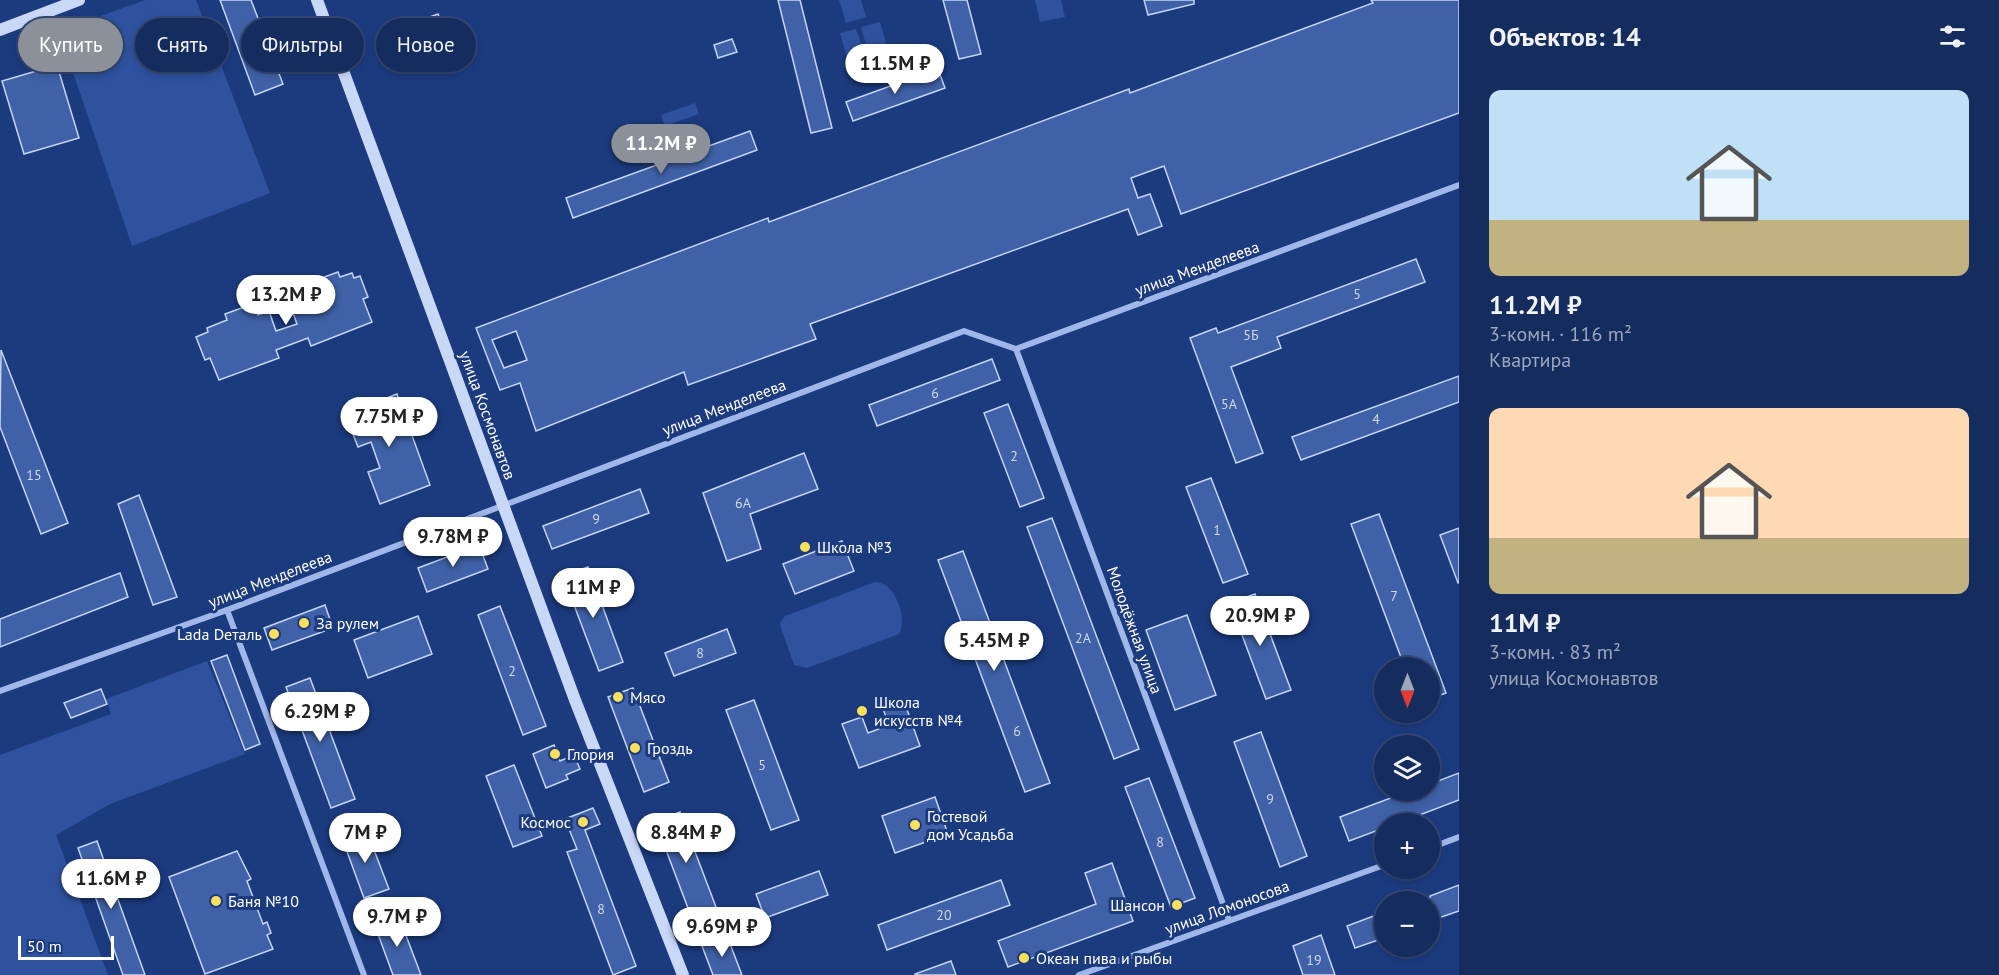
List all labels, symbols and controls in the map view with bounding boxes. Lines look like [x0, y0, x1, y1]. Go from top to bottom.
chip: Купить [18, 18, 123, 72]
chip: Снять [135, 18, 229, 72]
chip: Фильтры [241, 18, 364, 72]
chip: Новое [376, 18, 476, 72]
text: Объектов: 14 [1489, 20, 1641, 53]
icon: filters [1936, 20, 1969, 53]
pin: 11.5M ₽ [840, 44, 950, 95]
text: 11.5M ₽ [859, 50, 931, 76]
pin: 11.2M ₽ [606, 124, 716, 175]
icon: home [1675, 129, 1783, 237]
text: 11.2M ₽ [625, 130, 697, 156]
street label: улица Менделеева [1132, 236, 1262, 300]
pin: 13.2M ₽ [231, 275, 341, 326]
text: 13.2M ₽ [250, 281, 322, 307]
house number: 5 [1353, 285, 1361, 303]
text: 11.2M ₽ [1489, 288, 1582, 321]
text: 3-комн. · 116 m² [1489, 321, 1632, 347]
house number: 5Б [1243, 326, 1259, 344]
text: Квартира [1489, 347, 1571, 373]
street label: улица Космонавтов [455, 348, 521, 482]
street label: улица Менделеева [659, 374, 789, 440]
house number: 6 [931, 384, 939, 402]
house number: 5А [1221, 395, 1238, 413]
pin: 7.75M ₽ [334, 397, 444, 448]
text: 7.75M ₽ [355, 403, 423, 429]
house number: 4 [1372, 410, 1380, 428]
house number: 2 [1010, 447, 1018, 465]
icon: home [1675, 447, 1783, 555]
house number: 15 [26, 466, 42, 484]
house number: 6А [735, 494, 752, 512]
house number: 9 [592, 510, 600, 528]
pin: 9.78M ₽ [398, 517, 508, 568]
house number: 1 [1213, 521, 1221, 539]
text: 9.78M ₽ [417, 523, 489, 549]
place label: Школа №3 [817, 537, 892, 557]
marker: Школа №3 [798, 540, 812, 554]
street label: улица Менделеева [205, 546, 335, 612]
street label: Молодёжная улица [1103, 564, 1167, 696]
pin: 11M ₽ [551, 568, 635, 619]
text: 11M ₽ [565, 574, 621, 600]
house number: 7 [1390, 587, 1398, 605]
pin: 20.9M ₽ [1205, 596, 1315, 647]
text: 20.9M ₽ [1224, 602, 1296, 628]
text: 11M ₽ [1489, 606, 1561, 639]
place label: За рулем [316, 613, 379, 633]
marker: За рулем [297, 616, 311, 630]
pin: 5.45M ₽ [939, 621, 1049, 672]
place label: Lada Dеталь [177, 624, 262, 644]
marker: Lada Dеталь [267, 627, 281, 641]
text: 5.45M ₽ [958, 627, 1030, 653]
house number: 2А [1075, 629, 1092, 647]
text: 3-комн. · 83 m² [1489, 639, 1621, 665]
house number: 8 [696, 644, 704, 662]
north arrow [1374, 657, 1440, 723]
map controls [1374, 657, 1440, 957]
house number: 2 [508, 662, 516, 680]
text: улица Космонавтов [1489, 665, 1659, 691]
place label: Мясо [630, 687, 666, 707]
marker: Мясо [611, 690, 625, 704]
pin: 6.29M ₽ [265, 692, 375, 743]
place label: Школа искусств №4 [874, 692, 963, 730]
text: 6.29M ₽ [284, 698, 356, 724]
marker: Школа искусств №4 [855, 704, 869, 718]
house number: 6 [1013, 722, 1021, 740]
button: layers [1374, 735, 1440, 801]
place label: Гроздь [647, 738, 693, 758]
marker: Гроздь [628, 741, 642, 755]
place label: Глория [567, 744, 614, 764]
marker: Глория [548, 747, 562, 761]
house number: 5 [758, 756, 766, 774]
house number: 9 [1266, 790, 1274, 808]
place label: Гостевой дом Усадьба [927, 806, 1014, 844]
place label: Космос [520, 812, 571, 832]
pin: 7M ₽ [329, 813, 401, 864]
pin: 8.84M ₽ [631, 813, 741, 864]
button: + [1374, 813, 1440, 879]
marker: Космос [576, 815, 590, 829]
marker: Гостевой дом Усадьба [908, 818, 922, 832]
text: 7M ₽ [343, 819, 387, 845]
text: 8.84M ₽ [650, 819, 722, 845]
house number: 8 [1156, 833, 1164, 851]
pin: 11.6M ₽ [56, 859, 166, 910]
text: 11.6M ₽ [75, 865, 147, 891]
street label: улица Ломоносова [1162, 875, 1292, 939]
place label: Баня №10 [228, 891, 299, 911]
button: − [1374, 891, 1440, 957]
marker: Баня №10 [209, 894, 223, 908]
place label: Шансон [1110, 895, 1165, 915]
pin: 9.7M ₽ [348, 897, 446, 948]
marker: Шансон [1170, 898, 1184, 912]
house number: 8 [597, 900, 605, 918]
text: 9.7M ₽ [367, 903, 427, 929]
house number: 20 [936, 906, 952, 924]
pin: 9.69M ₽ [667, 907, 777, 958]
text: 9.69M ₽ [686, 913, 758, 939]
scale bar [18, 933, 114, 960]
text: 50 m [27, 936, 62, 956]
place label: Океан пива и рыбы [1036, 948, 1172, 968]
marker: Океан пива и рыбы [1017, 951, 1031, 965]
house number: 19 [1306, 951, 1322, 969]

